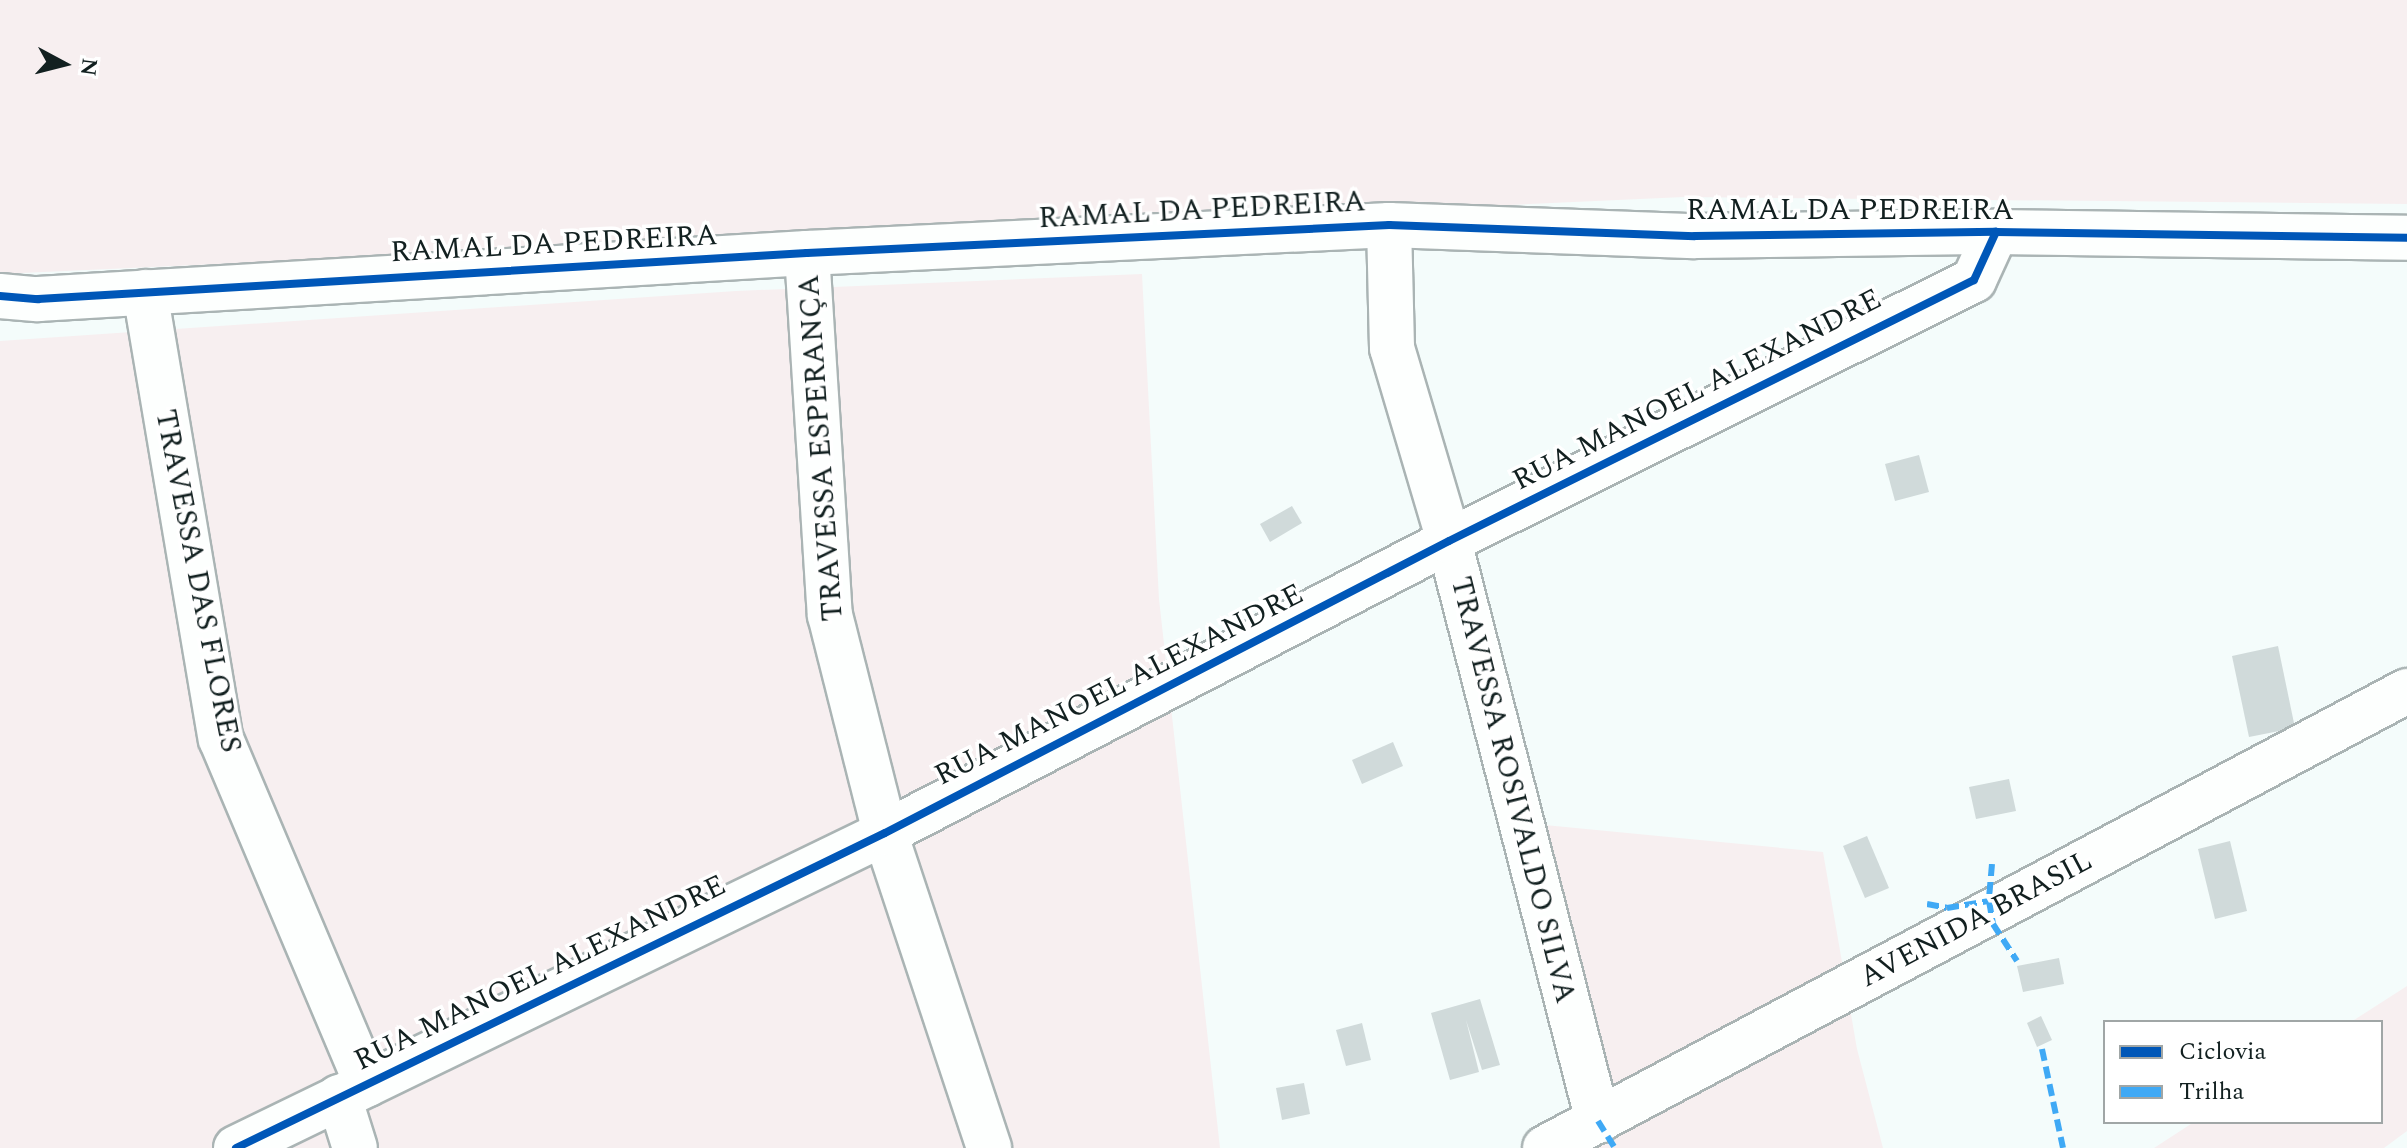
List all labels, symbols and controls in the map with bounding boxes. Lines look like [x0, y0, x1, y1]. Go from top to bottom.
north arrow [24, 24, 104, 104]
text: N [71, 56, 106, 78]
street label: RAMAL DA PEDREIRA [1037, 183, 1367, 237]
street label: RAMAL DA PEDREIRA [1686, 192, 2014, 228]
street label: RAMAL DA PEDREIRA [389, 217, 719, 271]
street label: TRAVESSA ESPERANÇA [791, 273, 851, 623]
street label: RUA MANOEL ALEXANDRE [1507, 281, 1887, 499]
street label: TRAVESSA DAS FLORES [147, 406, 249, 756]
street label: TRAVESSA ROSIVALDO SILVA [1442, 573, 1584, 1007]
street label: RUA MANOEL ALEXANDRE [929, 576, 1309, 794]
street label: AVENIDA BRASIL [1854, 842, 2098, 996]
street label: RUA MANOEL ALEXANDRE [348, 867, 732, 1079]
legend [2103, 1020, 2383, 1124]
text: Ciclovia [2179, 1034, 2266, 1070]
text: Trilha [2179, 1074, 2244, 1110]

